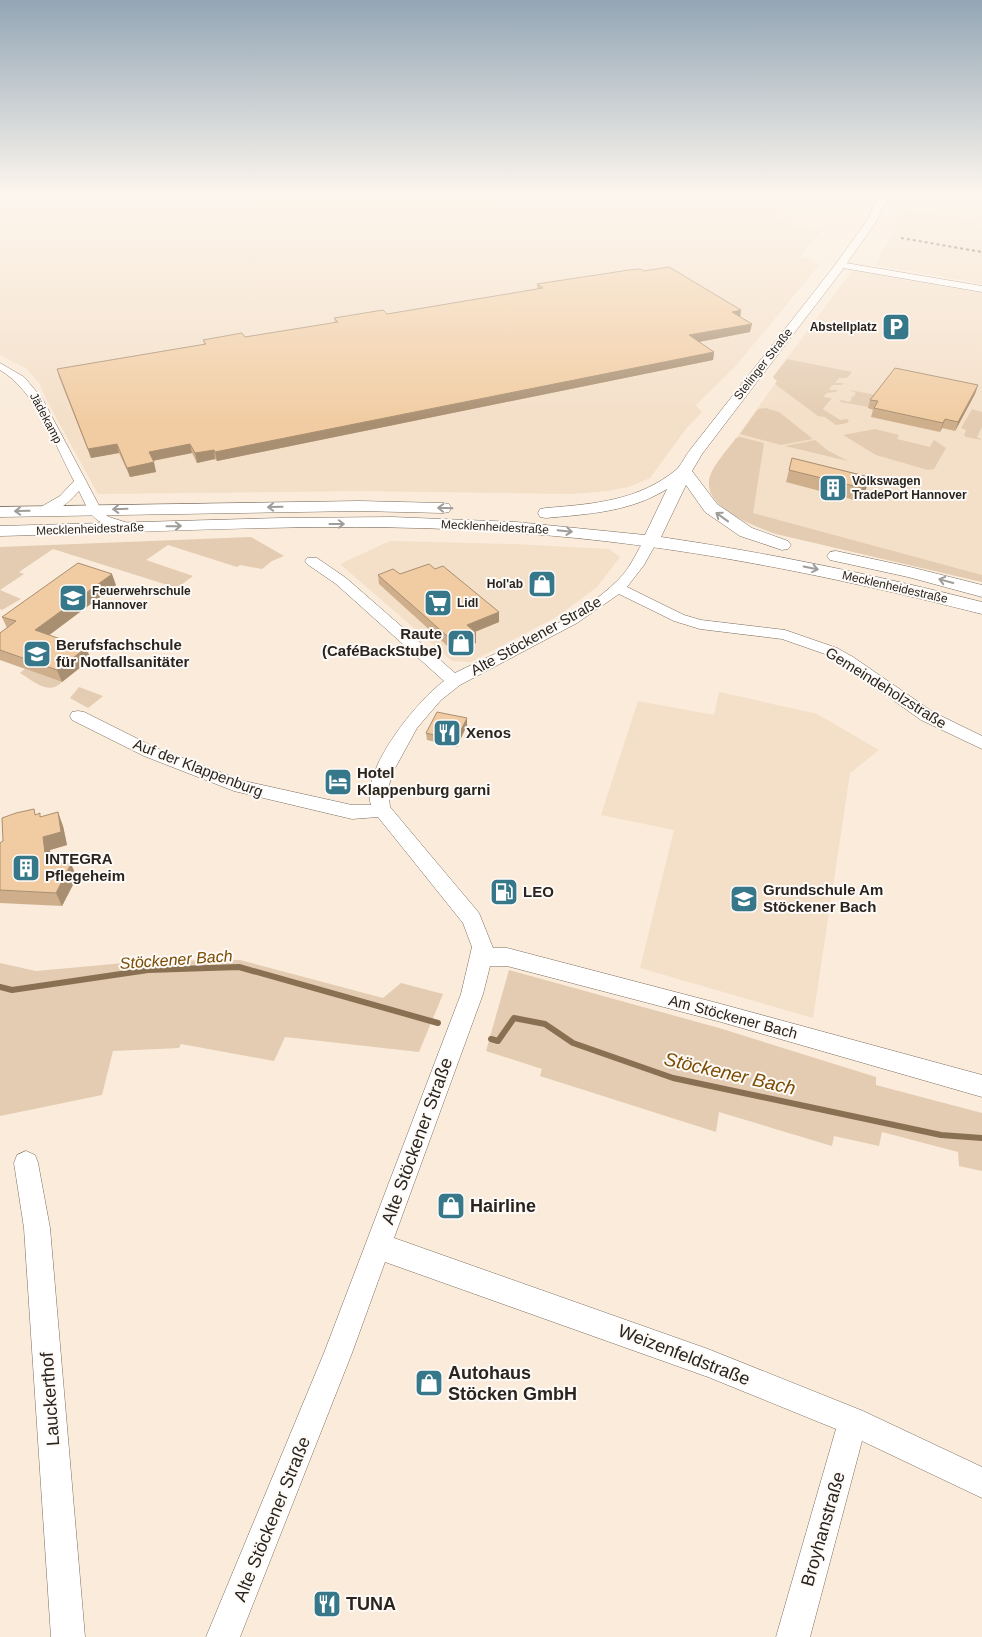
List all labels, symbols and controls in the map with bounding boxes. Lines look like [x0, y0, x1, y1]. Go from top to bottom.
parking icon: Abstellplatz [881, 312, 911, 342]
place label: Abstellplatz [810, 320, 877, 334]
street label: Stelinger Straße [731, 325, 795, 402]
street label: Jädekamp [27, 390, 65, 446]
building icon: Volkswagen TradePort Hannover [818, 473, 848, 503]
place label: Volkswagen TradePort Hannover [852, 474, 967, 502]
one-way arrow [267, 502, 283, 511]
one-way arrow [437, 503, 453, 512]
one-way arrow [112, 505, 128, 514]
one-way arrow [14, 506, 30, 516]
one-way arrow [716, 511, 729, 522]
street label: Mecklenheidestraße [441, 517, 550, 537]
one-way arrow [328, 519, 345, 529]
street label: Mecklenheidestraße [36, 520, 145, 538]
one-way arrow [166, 521, 182, 531]
one-way arrow [557, 526, 573, 536]
one-way arrow [803, 564, 819, 573]
street label: Mecklenheidestraße [841, 568, 950, 606]
shop icon: Hol'ab [527, 569, 557, 599]
one-way arrow [939, 576, 955, 586]
place label: Hol'ab [487, 577, 523, 591]
school or university icon: Feuerwehrschule Hannover [58, 583, 88, 613]
place label: Feuerwehrschule Hannover [92, 584, 191, 612]
supermarket icon: Lidl [423, 588, 453, 618]
street label: Alte Stöckener Straße [467, 593, 604, 679]
place label: Lidl [457, 596, 478, 610]
place label: Raute (CaféBackStube) [322, 625, 442, 659]
shop icon: Raute (CaféBackStube) [446, 628, 476, 658]
place label: Berufsfachschule für Notfallsanitäter [56, 636, 190, 670]
school or university icon: Berufsfachschule für Notfallsanitäter [22, 639, 52, 669]
street label: Gemeindeholzstraße [823, 643, 950, 732]
restaurant icon: Xenos [432, 718, 462, 748]
place label: Xenos [466, 724, 511, 741]
street label: Auf der Klappenburg [131, 735, 265, 800]
place label: Hotel Klappenburg garni [357, 764, 490, 798]
hotel icon: Hotel Klappenburg garni [323, 767, 353, 797]
place label: INTEGRA Pflegeheim [45, 850, 125, 884]
building icon: INTEGRA Pflegeheim [11, 853, 41, 883]
fuel station icon: LEO [489, 877, 519, 907]
place label: Grundschule Am Stöckener Bach [763, 881, 883, 915]
place label: LEO [523, 883, 554, 900]
school or university icon: Grundschule Am Stöckener Bach [729, 884, 759, 914]
water label: Stöckener Bach [119, 947, 233, 972]
street label: Am Stöckener Bach [667, 991, 799, 1042]
water label: Stöckener Bach [662, 1048, 798, 1099]
street label: Alte Stöckener Straße [377, 1055, 457, 1227]
shop icon: Hairline [436, 1191, 466, 1221]
place label: Hairline [470, 1196, 536, 1216]
street label: Weizenfeldstraße [615, 1321, 753, 1389]
street label: Lauckerthof [37, 1350, 63, 1447]
place label: Autohaus Stöcken GmbH [448, 1363, 577, 1404]
shop icon: Autohaus Stöcken GmbH [414, 1368, 444, 1398]
street label: Alte Stöckener Straße [230, 1434, 314, 1604]
street label: Broyhanstraße [797, 1469, 849, 1589]
restaurant icon: TUNA [312, 1589, 342, 1619]
place label: TUNA [346, 1594, 396, 1614]

